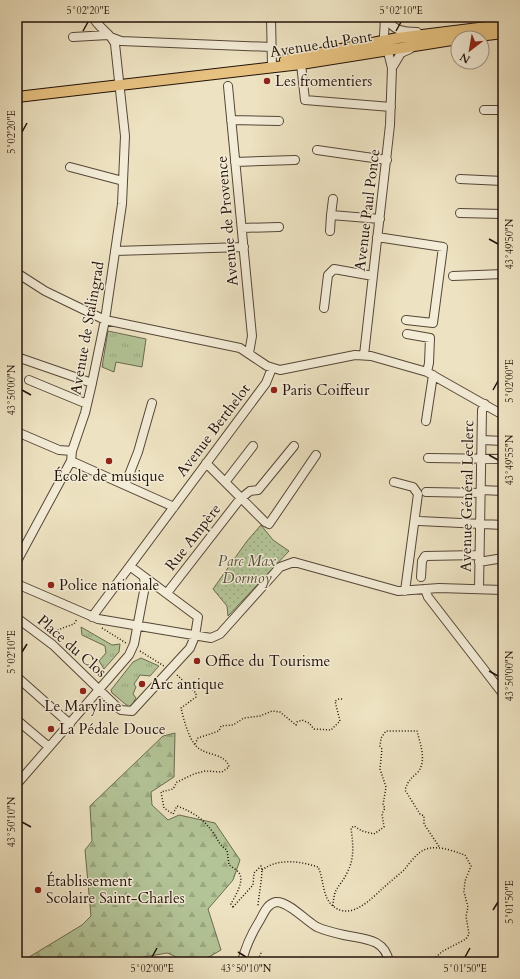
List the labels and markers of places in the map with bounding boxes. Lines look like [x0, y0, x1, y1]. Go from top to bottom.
place label: Les fromentiers [275, 71, 372, 91]
marker: Les fromentiers [262, 76, 272, 86]
place label: Paris Coiffeur [282, 380, 370, 400]
marker: Paris Coiffeur [269, 385, 279, 395]
marker: École de musique [104, 456, 114, 466]
place label: École de musique [54, 466, 165, 486]
place label: Police nationale [59, 575, 160, 595]
marker: Police nationale [46, 580, 56, 590]
place label: Office du Tourisme [205, 651, 331, 671]
marker: Office du Tourisme [192, 656, 202, 666]
place label: Arc antique [150, 674, 224, 694]
marker: Arc antique [137, 679, 147, 689]
marker: Le Maryline [78, 686, 88, 696]
place label: Le Maryline [44, 696, 122, 716]
place label: La Pédale Douce [59, 719, 166, 739]
marker: La Pédale Douce [46, 724, 56, 734]
place label: Établissement Scolaire Saint-Charles [46, 871, 185, 908]
marker: Établissement Scolaire Saint-Charles [33, 885, 43, 895]

